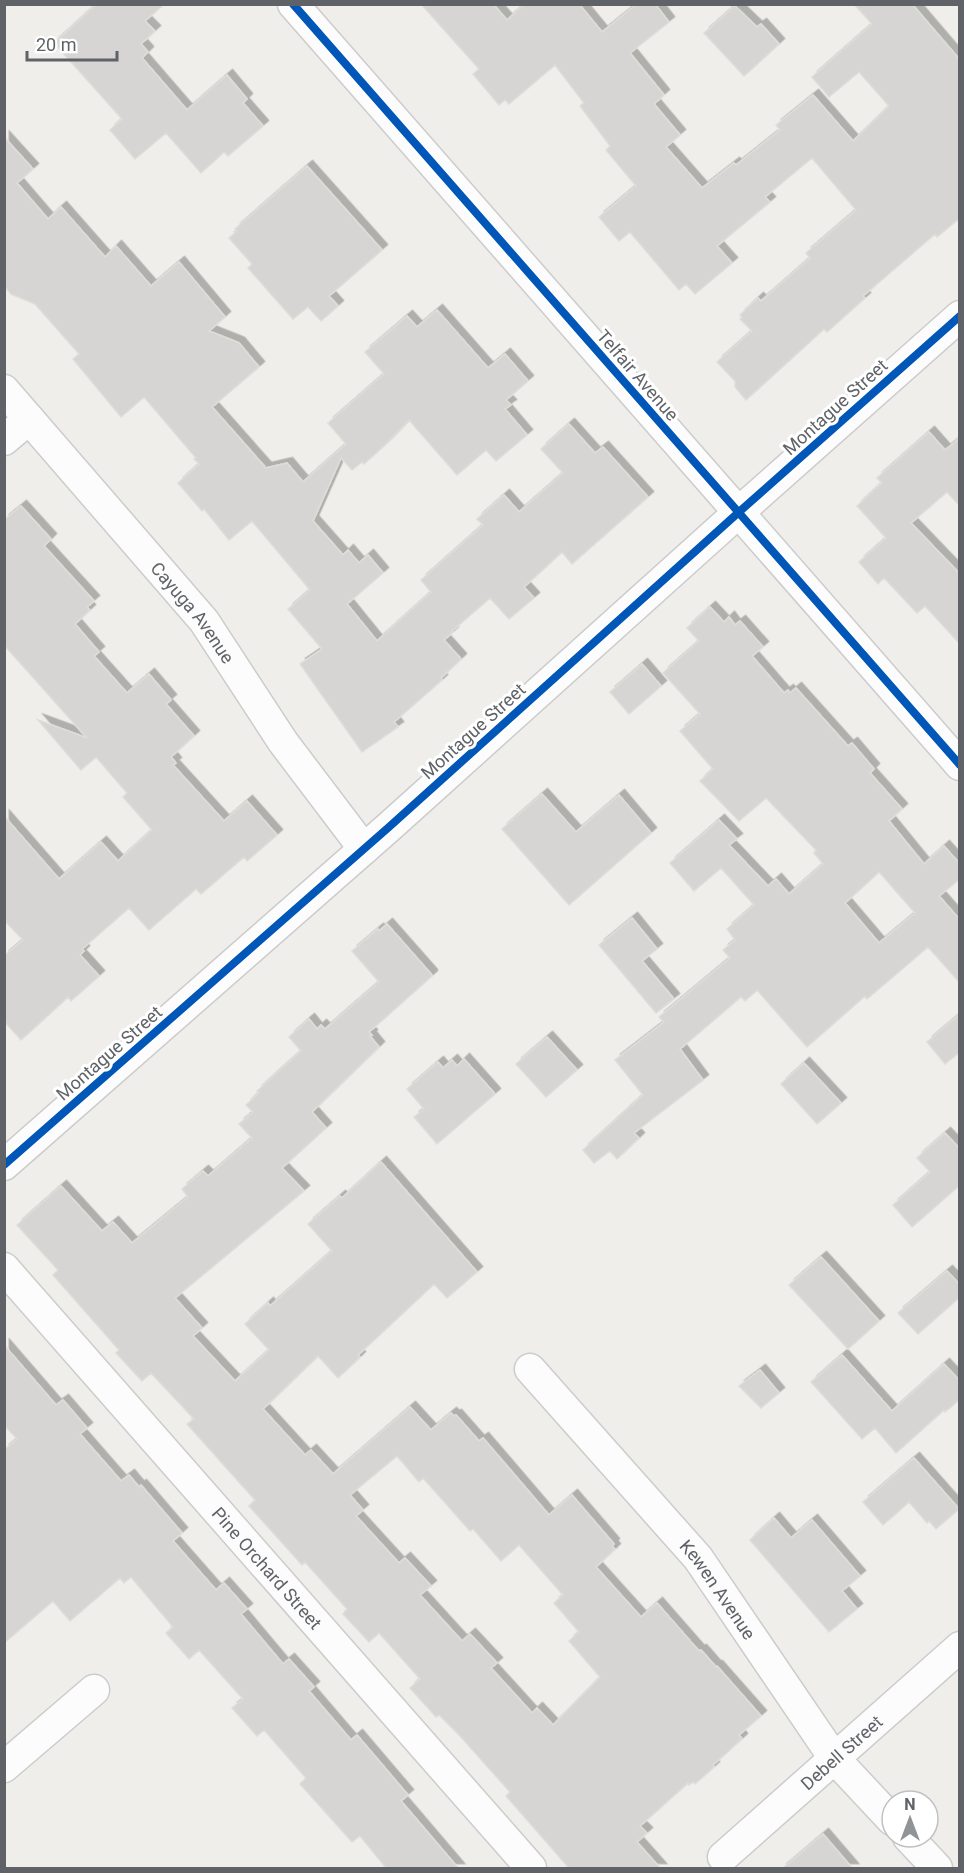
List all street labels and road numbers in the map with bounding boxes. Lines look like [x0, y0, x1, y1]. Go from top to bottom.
street label: Telfair Avenue [593, 325, 683, 425]
street label: Montague Street [779, 355, 892, 459]
street label: Cayuga Avenue [147, 557, 239, 667]
street label: Montague Street [417, 679, 530, 783]
street label: Montague Street [52, 1001, 166, 1105]
street label: Pine Orchard Street [208, 1503, 326, 1633]
street label: Kewen Avenue [676, 1535, 760, 1643]
street label: Debell Street [796, 1711, 886, 1794]

